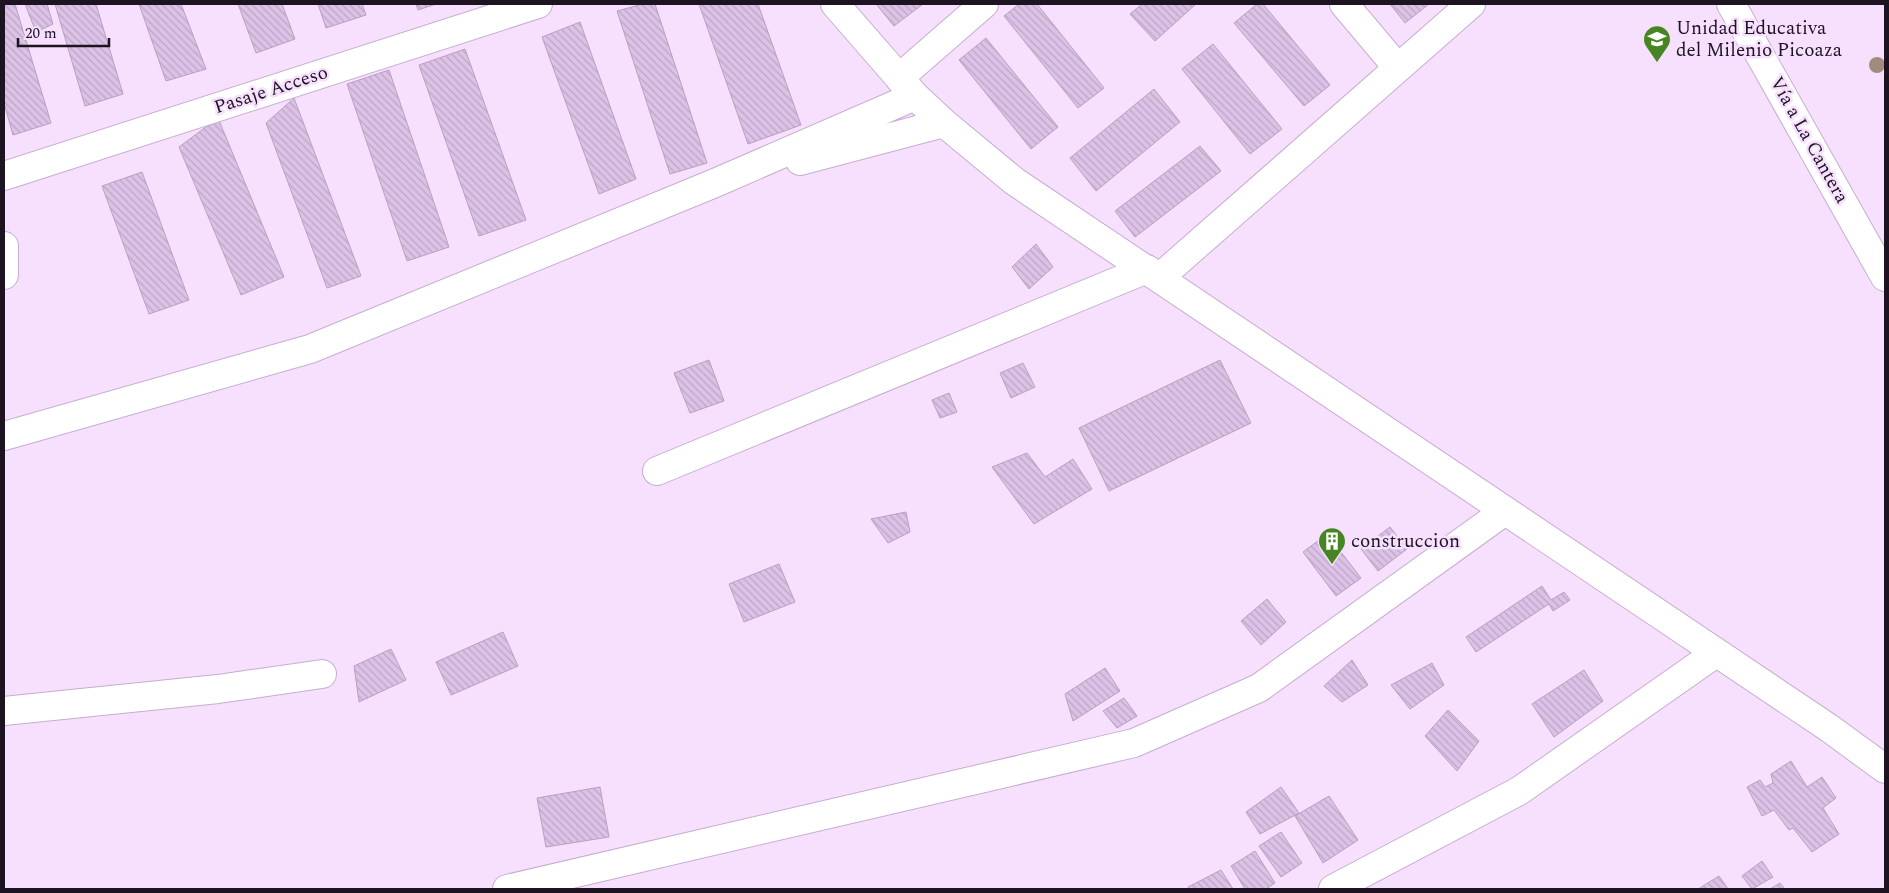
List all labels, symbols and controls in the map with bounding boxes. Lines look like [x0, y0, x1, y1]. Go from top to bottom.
place label: Unidad Educativa del Milenio Picoaza [1676, 14, 1843, 65]
scale bar [18, 15, 109, 47]
text: 20 m [25, 22, 57, 45]
school or university icon: Unidad Educativa del Milenio Picoaza [1642, 24, 1672, 63]
street label: Pasaje Acceso [210, 58, 332, 122]
street label: Vía a La Cantera [1762, 71, 1856, 209]
building icon: construccion [1317, 526, 1347, 565]
place label: construccion [1351, 527, 1460, 556]

